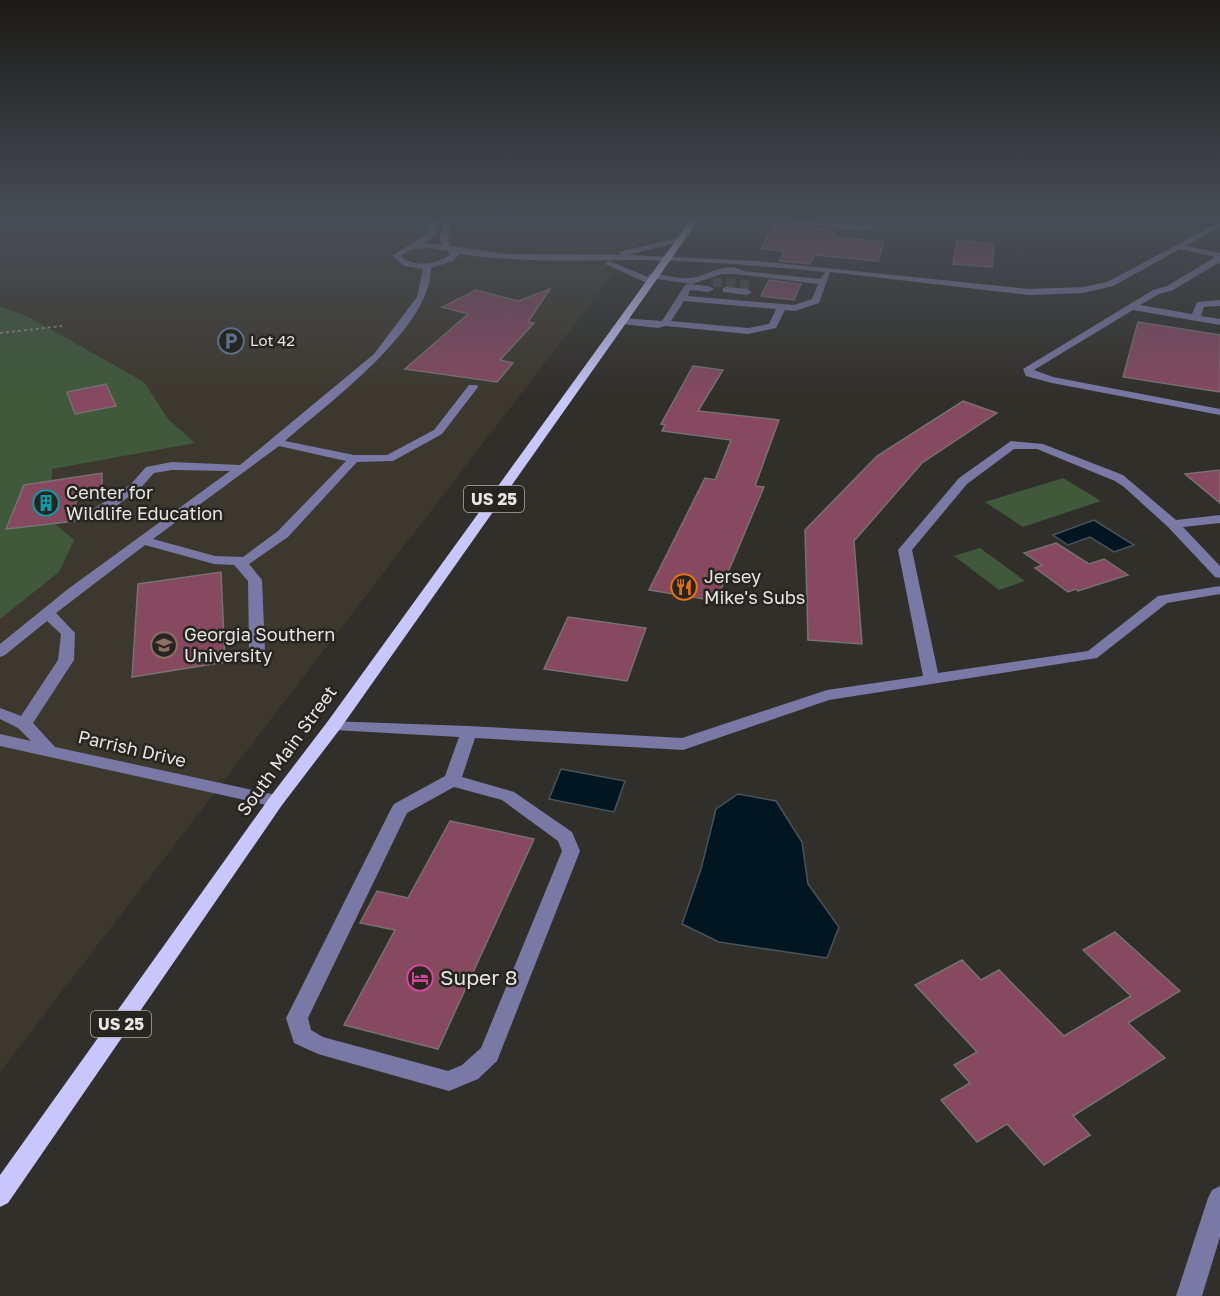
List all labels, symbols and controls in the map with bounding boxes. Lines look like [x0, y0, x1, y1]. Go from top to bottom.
parking icon: Lot 42 [216, 326, 246, 356]
place label: Lot 42 [250, 331, 295, 349]
place label: Center for Wildlife Education [66, 481, 223, 524]
road number: US 25 [464, 486, 524, 512]
building icon: Center for Wildlife Education [31, 488, 61, 518]
place label: Jersey Mike's Subs [704, 565, 805, 608]
restaurant icon: Jersey Mike's Subs [669, 572, 699, 602]
place label: Georgia Southern University [184, 623, 335, 666]
school or university icon: Georgia Southern University [149, 630, 179, 660]
street label: South Main Street [232, 681, 341, 820]
street label: Parrish Drive [76, 725, 188, 771]
hotel icon: Super 8 [405, 963, 435, 993]
place label: Super 8 [440, 964, 518, 990]
road number: US 25 [91, 1011, 151, 1037]

